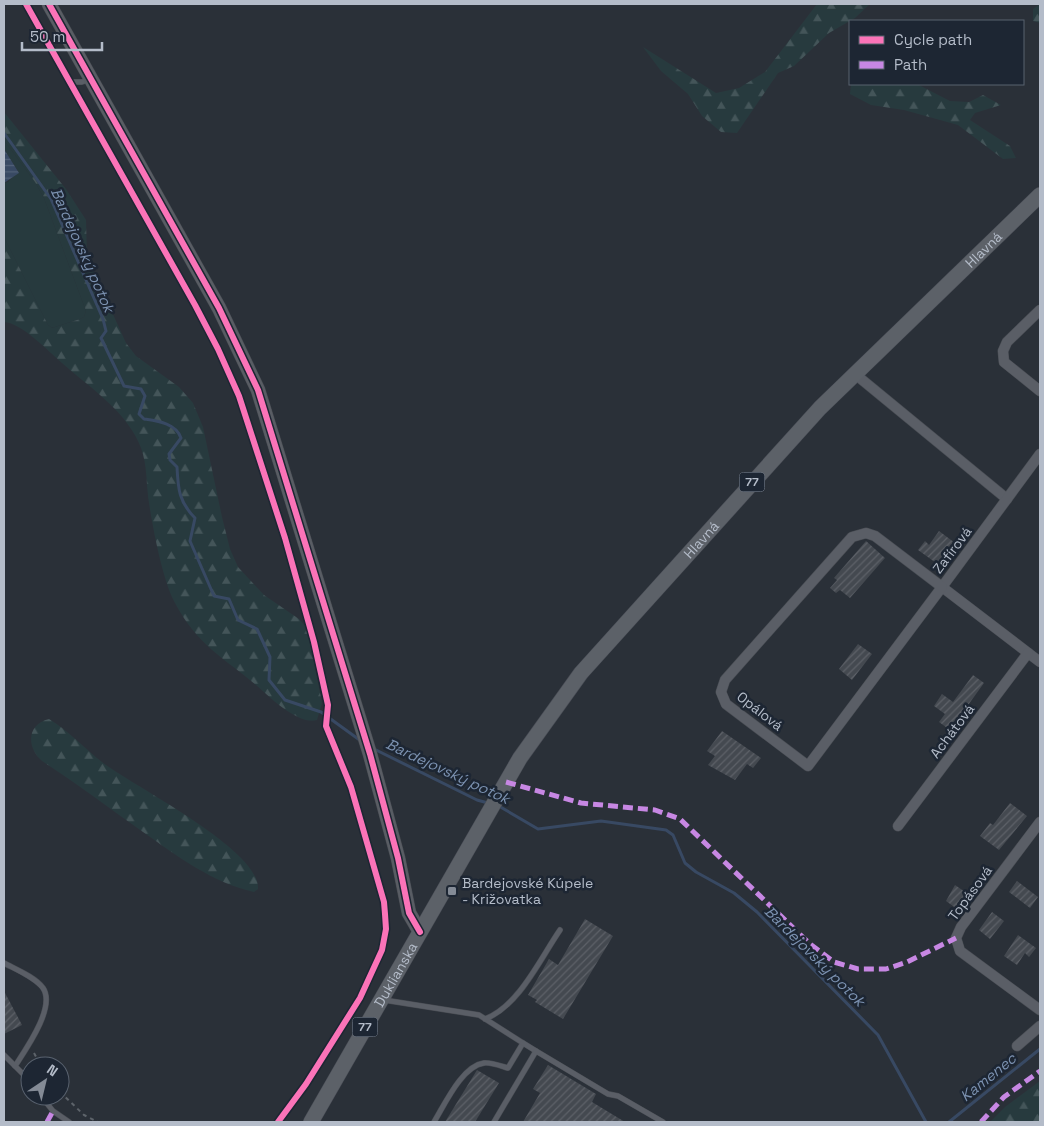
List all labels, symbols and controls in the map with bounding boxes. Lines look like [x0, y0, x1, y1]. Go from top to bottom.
scale bar [22, 20, 102, 52]
legend [849, 20, 1024, 85]
text: 50 m [30, 27, 65, 46]
text: Cycle path [894, 30, 972, 49]
text: Path [894, 55, 927, 74]
water label: Bardejovský potok [47, 185, 120, 317]
street label: Hlavná [961, 228, 1006, 272]
road number: 77 [740, 472, 764, 492]
street label: Hlavná [680, 517, 723, 562]
street label: Zafírová [929, 523, 975, 577]
street label: Opálová [733, 687, 787, 735]
street label: Achátová [926, 700, 978, 762]
water label: Bardejovský potok [383, 734, 515, 809]
street label: Topásová [944, 862, 996, 924]
place label: Bardejovské Kúpele - Križovatka [462, 874, 593, 908]
marker: Bardejovské Kúpele - Križovatka [446, 885, 458, 897]
water label: Bardejovský potok [761, 902, 871, 1012]
street label: Duklianska [370, 939, 421, 1010]
road number: 77 [352, 1018, 378, 1036]
water label: Kamenec [956, 1048, 1021, 1105]
north arrow [20, 1056, 70, 1106]
text: N [43, 1060, 61, 1080]

